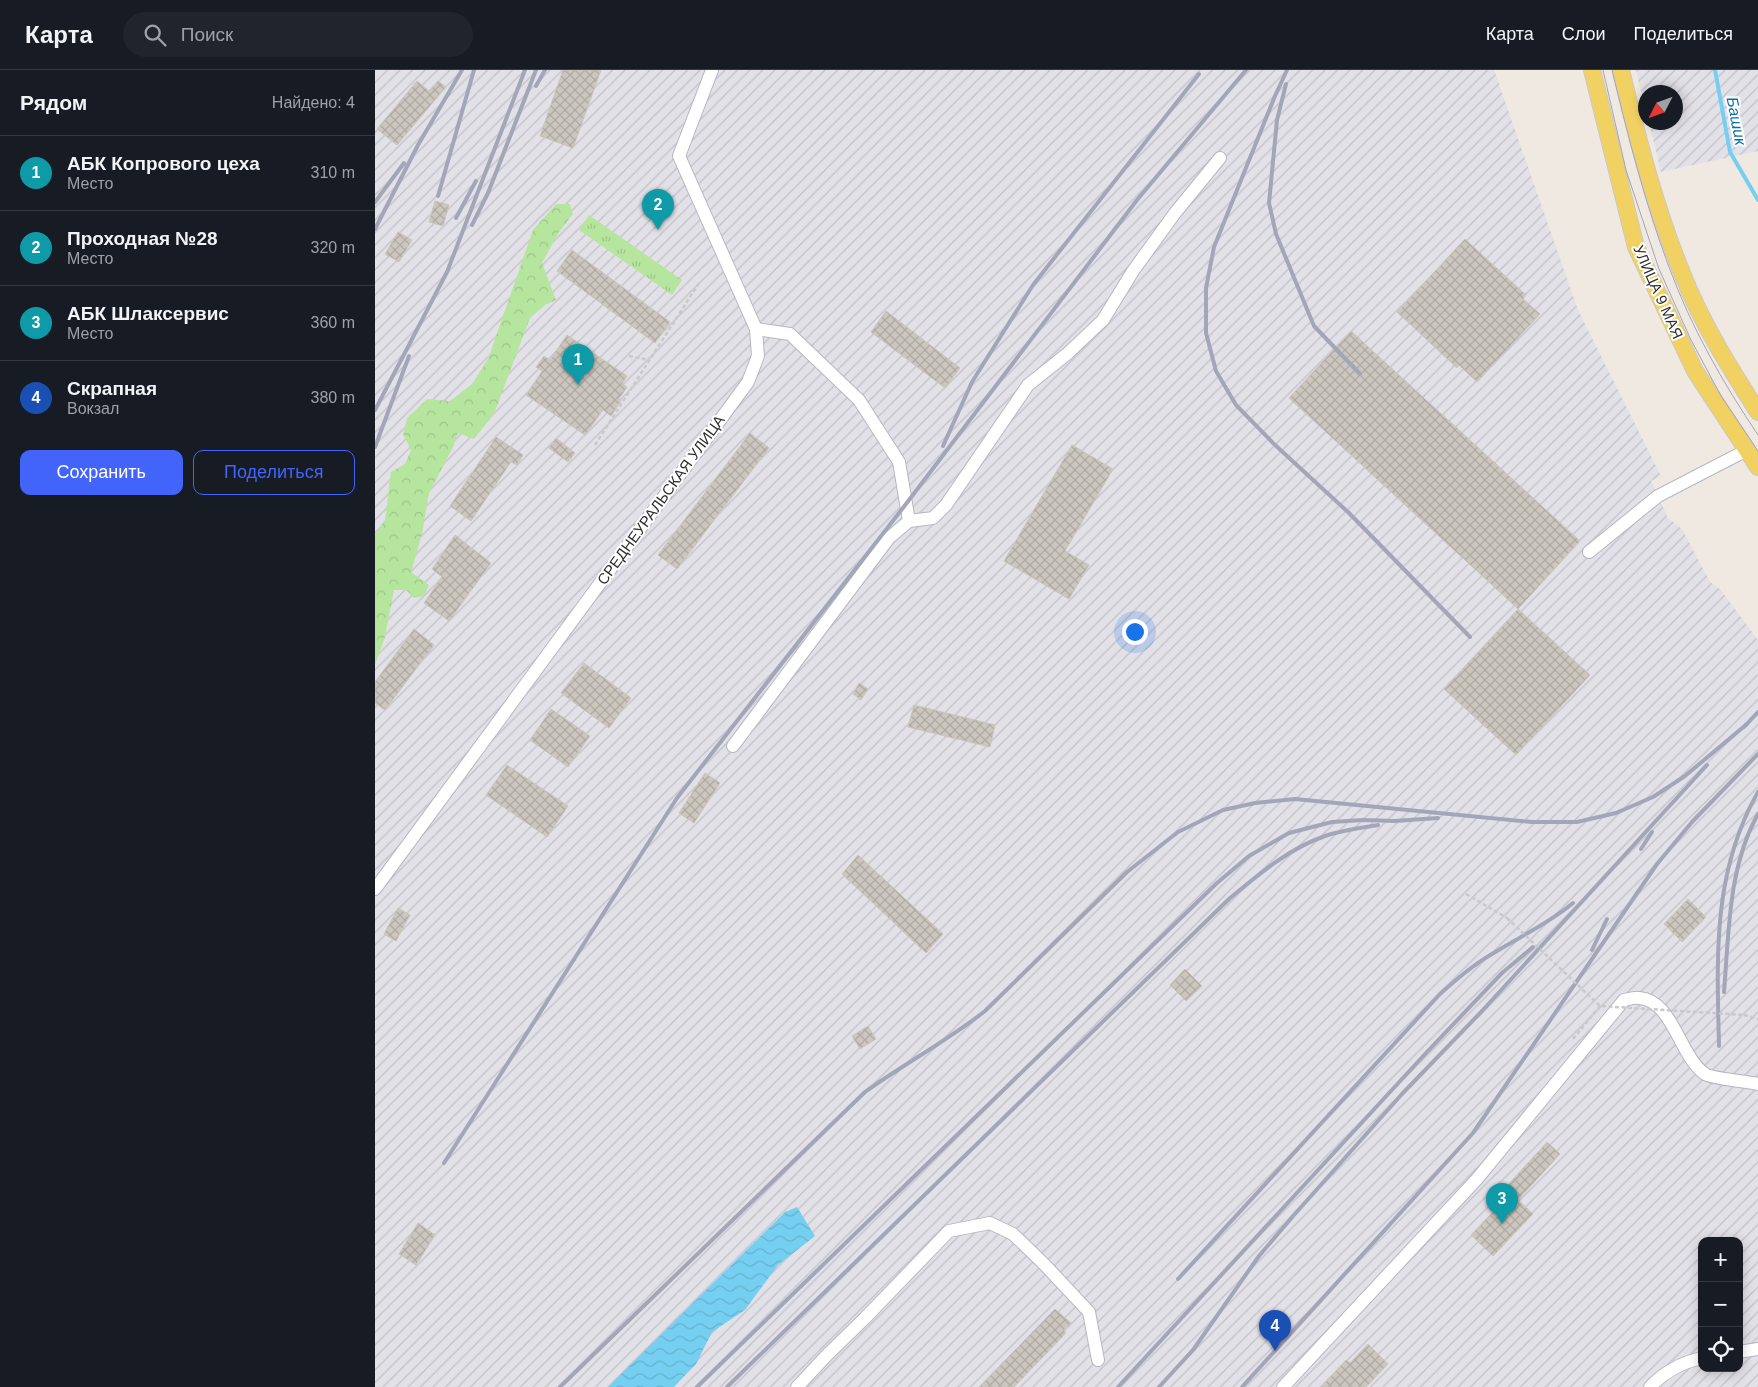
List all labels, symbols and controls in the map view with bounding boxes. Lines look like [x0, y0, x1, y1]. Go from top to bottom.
search box [123, 12, 473, 57]
text: Карта [25, 21, 93, 48]
icon: search [141, 21, 169, 49]
text: Поиск [181, 24, 233, 45]
text: Карта [1486, 24, 1534, 44]
text: Слои [1562, 24, 1606, 44]
text: Поделиться [1634, 24, 1733, 44]
north arrow [1638, 85, 1683, 130]
text: Рядом [20, 91, 87, 114]
text: Найдено: 4 [272, 94, 355, 111]
water label: Башик [1723, 95, 1750, 148]
text: АБК Копрового цеха [67, 153, 260, 174]
text: 1 [32, 164, 40, 181]
text: 310 m [311, 164, 355, 181]
text: Место [67, 175, 113, 192]
pin: 2 [642, 189, 674, 230]
text: Проходная №28 [67, 228, 218, 249]
text: 2 [32, 239, 40, 256]
text: 320 m [311, 239, 355, 256]
street label: УЛИЦА 9 МАЯ [1630, 242, 1687, 341]
text: Место [67, 250, 113, 267]
text: АБК Шлаксервис [67, 303, 229, 324]
text: 3 [32, 314, 40, 331]
text: 360 m [311, 314, 355, 331]
text: Место [67, 325, 113, 342]
pin: 1 [562, 344, 594, 385]
text: Скрапная [67, 378, 157, 399]
text: 4 [32, 389, 40, 406]
text: 380 m [311, 389, 355, 406]
text: Вокзал [67, 400, 119, 417]
street label: СРЕДНЕУРАЛЬСКАЯ УЛИЦА [593, 412, 728, 588]
button: Сохранить [20, 450, 183, 495]
button: Поделиться [193, 450, 355, 495]
your location [1122, 619, 1148, 645]
pin: 3 [1486, 1183, 1518, 1224]
map controls [1698, 1237, 1743, 1372]
button: + [1698, 1237, 1743, 1282]
button: − [1698, 1282, 1743, 1327]
pin: 4 [1259, 1310, 1291, 1351]
button: locate [1698, 1327, 1743, 1372]

